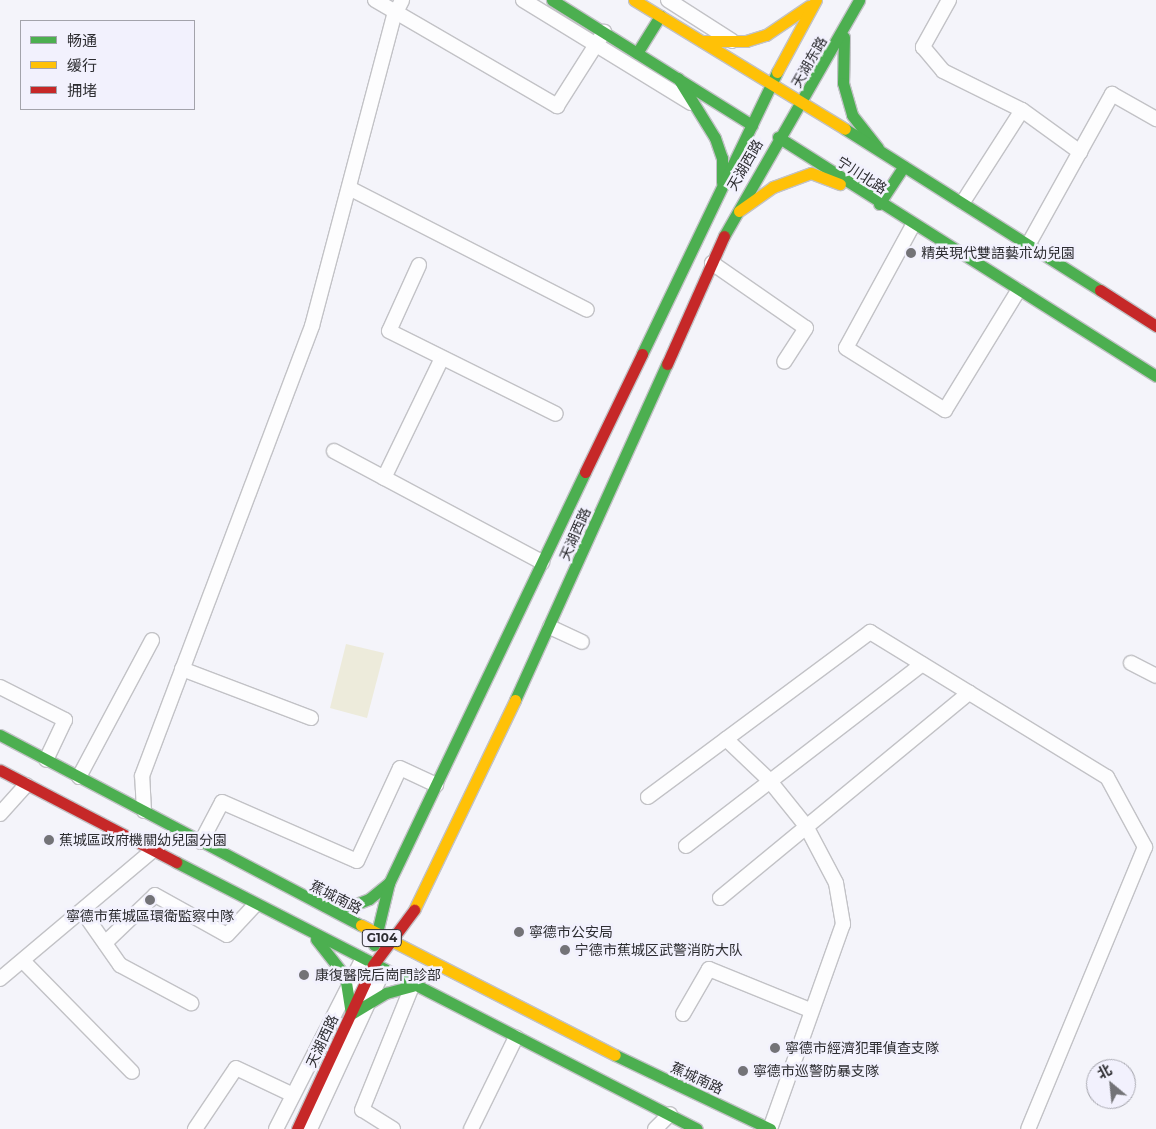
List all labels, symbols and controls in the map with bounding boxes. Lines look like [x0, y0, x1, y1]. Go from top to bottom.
legend [20, 20, 195, 110]
text: 畅通 [67, 31, 97, 50]
street label: 天湖东路 [788, 34, 830, 90]
text: 缓行 [67, 56, 97, 75]
text: 拥堵 [67, 81, 97, 100]
street label: 天湖西路 [724, 137, 766, 193]
street label: 宁川北路 [834, 153, 890, 197]
place label: 精英現代雙語藝朮幼兒園 [921, 245, 1075, 261]
marker: 精英現代雙語藝朮幼兒園 [905, 247, 917, 259]
street label: 天湖西路 [556, 505, 594, 563]
place label: 蕉城區政府機關幼兒園分園 [59, 832, 227, 848]
marker: 蕉城區政府機關幼兒園分園 [43, 834, 55, 846]
street label: 蕉城南路 [307, 877, 365, 917]
marker: 寧德市蕉城區環衛監察中隊 [144, 894, 156, 906]
place label: 寧德市蕉城區環衛監察中隊 [66, 908, 234, 924]
place label: 寧德市公安局 [529, 924, 613, 940]
marker: 寧德市公安局 [513, 926, 525, 938]
road number: G104 [361, 928, 403, 948]
place label: 宁德市蕉城区武警消防大队 [575, 942, 743, 958]
marker: 宁德市蕉城区武警消防大队 [559, 944, 571, 956]
place label: 康復醫院后崗門診部 [315, 967, 441, 983]
marker: 康復醫院后崗門診部 [297, 968, 311, 982]
street label: 天湖西路 [303, 1012, 341, 1070]
place label: 寧德市經濟犯罪偵查支隊 [785, 1040, 939, 1056]
marker: 寧德市經濟犯罪偵查支隊 [769, 1042, 781, 1054]
street label: 蕉城南路 [668, 1059, 726, 1097]
north arrow [1086, 1059, 1136, 1109]
text: 北 [1094, 1060, 1115, 1083]
place label: 寧德市巡警防暴支隊 [753, 1063, 879, 1079]
marker: 寧德市巡警防暴支隊 [737, 1065, 749, 1077]

